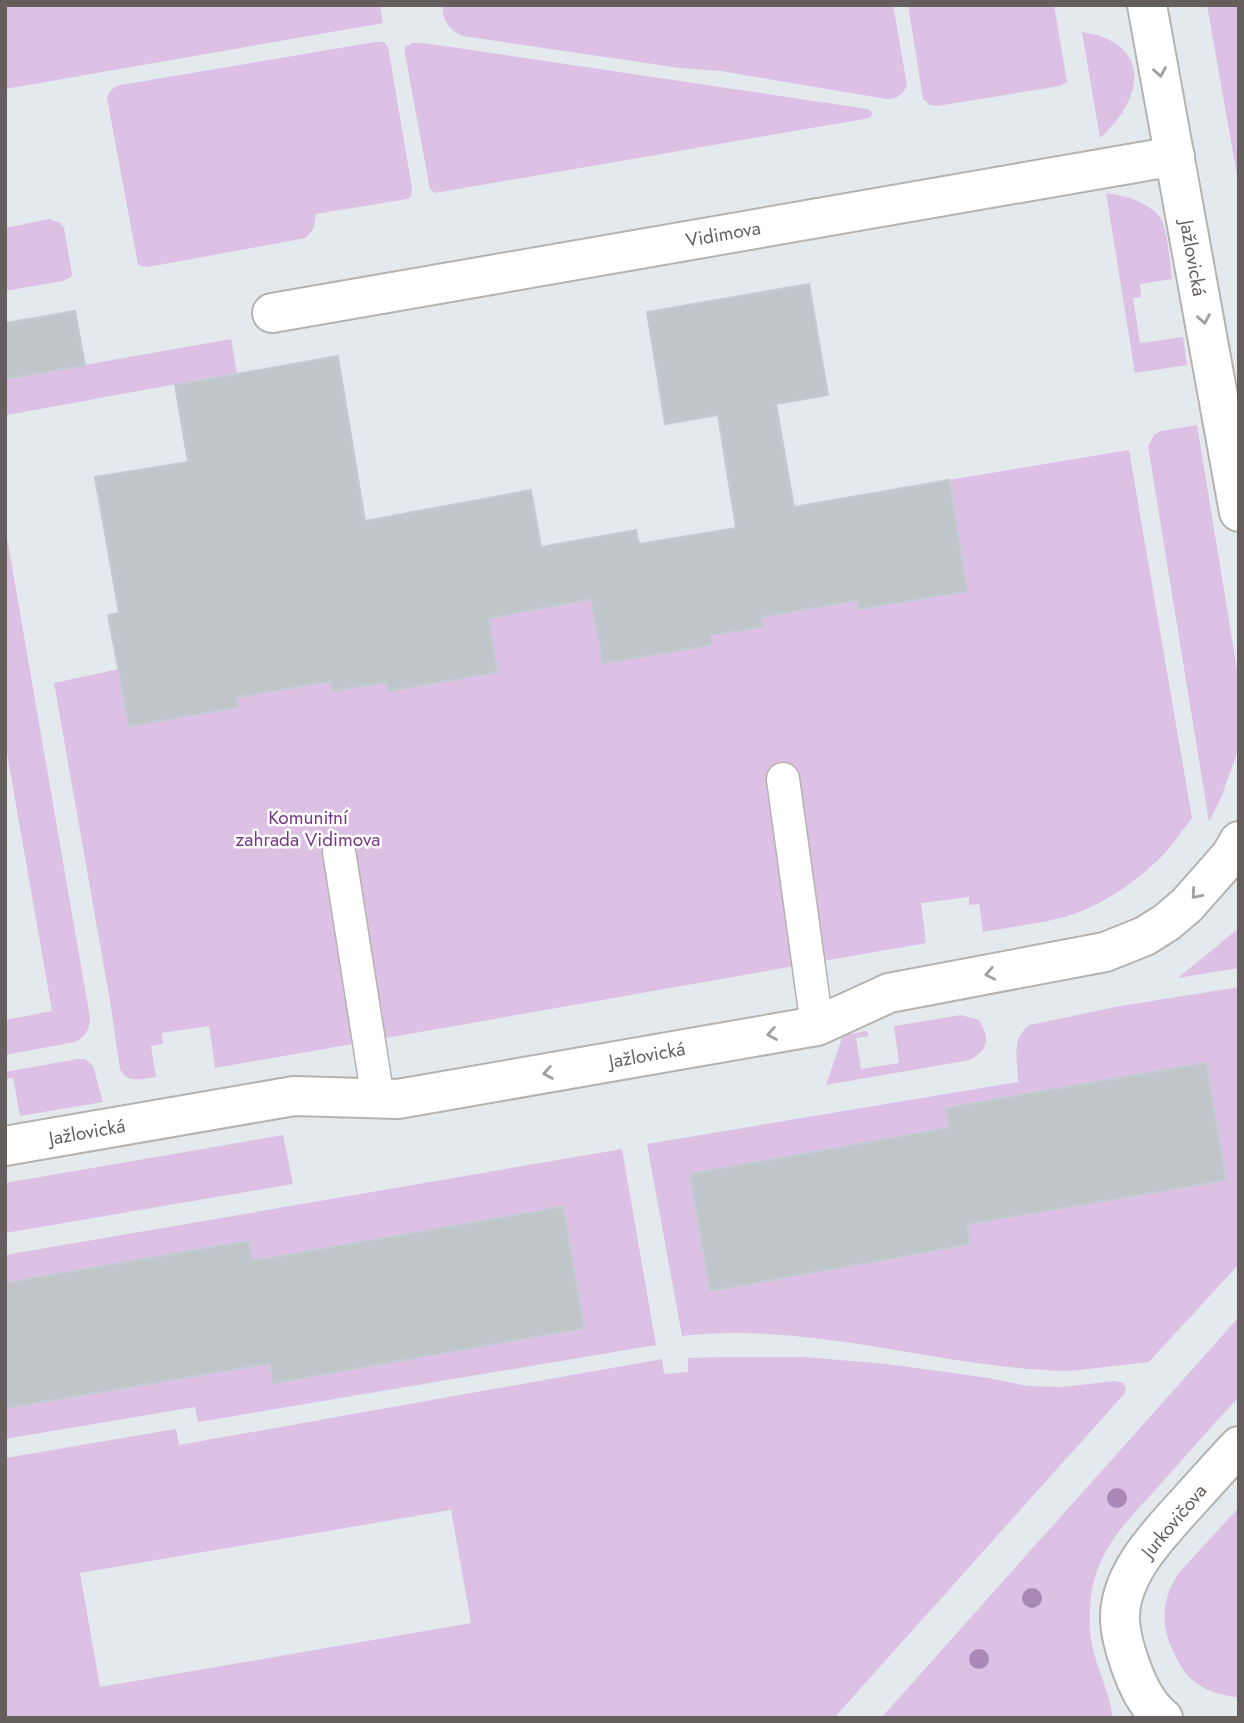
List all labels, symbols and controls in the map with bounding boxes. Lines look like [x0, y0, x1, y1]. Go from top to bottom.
one-way arrow [1151, 66, 1166, 78]
street label: Vidimova [683, 214, 763, 254]
street label: Jažlovická [1173, 215, 1213, 298]
one-way arrow [1196, 313, 1211, 325]
park label: Komunitní zahrada Vidimova [236, 804, 380, 853]
one-way arrow [1192, 886, 1204, 899]
one-way arrow [984, 966, 996, 981]
one-way arrow [766, 1026, 778, 1041]
street label: Jažlovická [604, 1035, 687, 1075]
one-way arrow [542, 1065, 553, 1080]
street label: Jažlovická [44, 1112, 127, 1152]
street label: Jurkovičova [1133, 1478, 1213, 1566]

